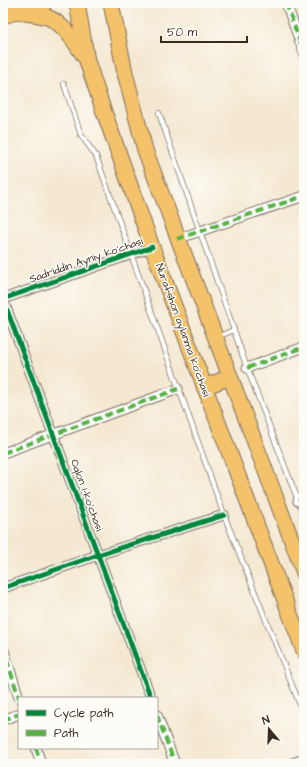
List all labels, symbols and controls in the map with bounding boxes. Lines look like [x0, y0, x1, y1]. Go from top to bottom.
scale bar [161, 18, 247, 44]
text: 50 m [167, 24, 198, 41]
street label: Sadriddin Ayniy ko'chasi [27, 233, 146, 287]
street label: Nurafshon aylanma ko'chasi [151, 261, 214, 399]
street label: Oqlon 1-ko'chasi [67, 457, 107, 533]
legend [18, 697, 158, 749]
text: Cycle path [54, 705, 113, 723]
north arrow [249, 709, 289, 749]
text: N [260, 712, 272, 728]
text: Path [54, 725, 79, 742]

